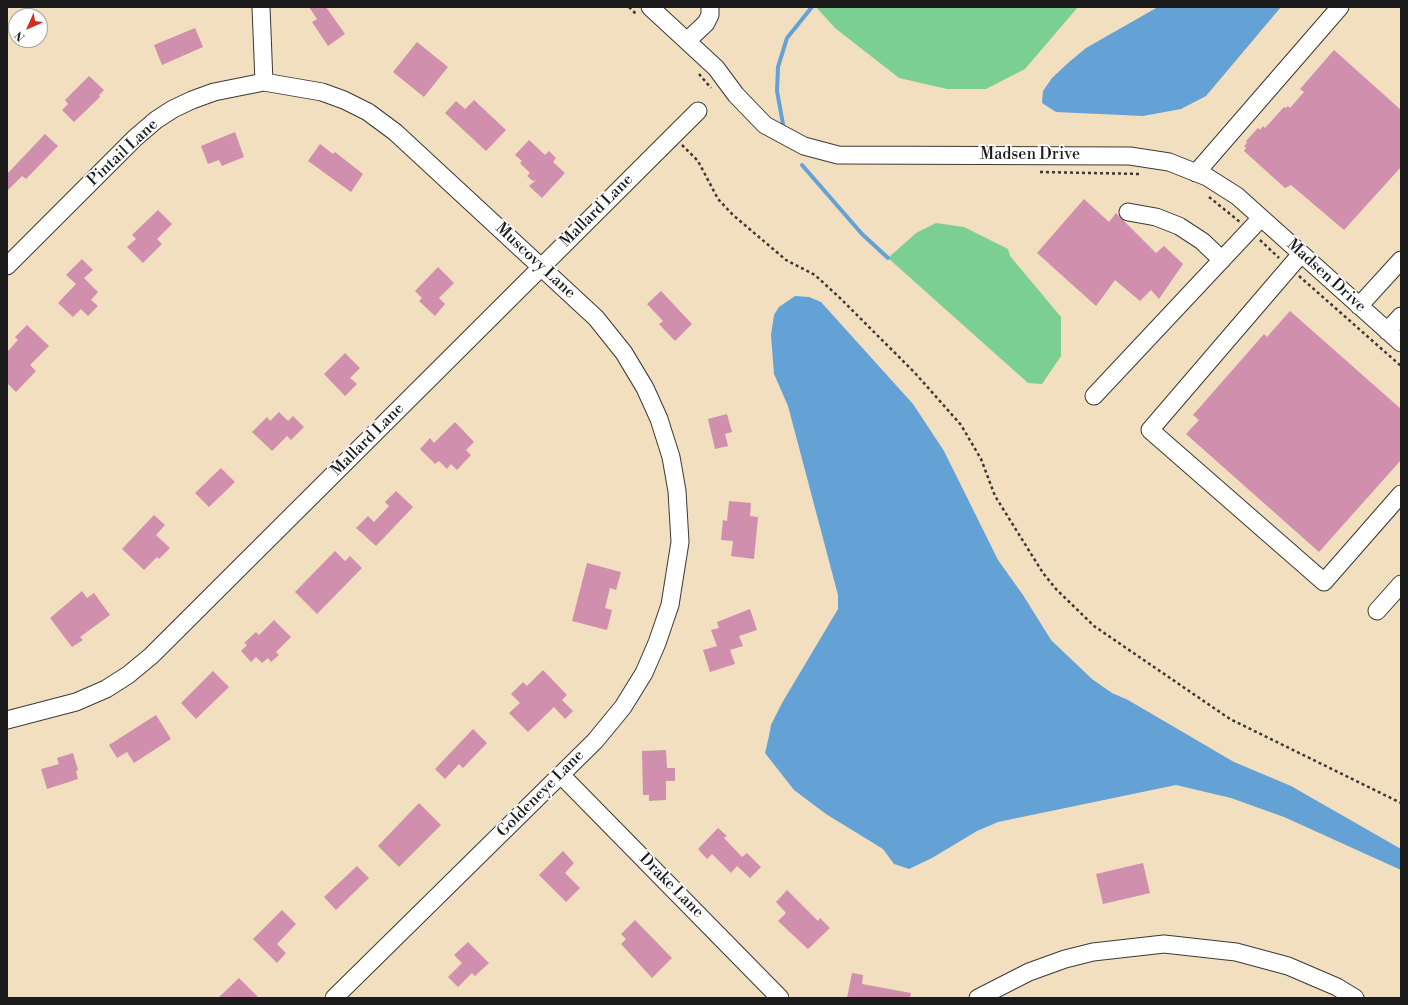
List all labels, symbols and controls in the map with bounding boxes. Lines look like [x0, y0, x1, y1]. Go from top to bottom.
north arrow [8, 8, 48, 48]
text: N [12, 28, 28, 44]
street label: Pintail Lane [84, 115, 162, 191]
street label: Madsen Drive [980, 145, 1080, 165]
street label: Mallard Lane [557, 171, 637, 251]
street label: Muscovy Lane [491, 219, 579, 303]
street label: Madsen Drive [1282, 235, 1370, 317]
street label: Mallard Lane [328, 400, 408, 480]
street label: Goldeneye Lane [493, 746, 589, 842]
street label: Drake Lane [635, 850, 707, 922]

